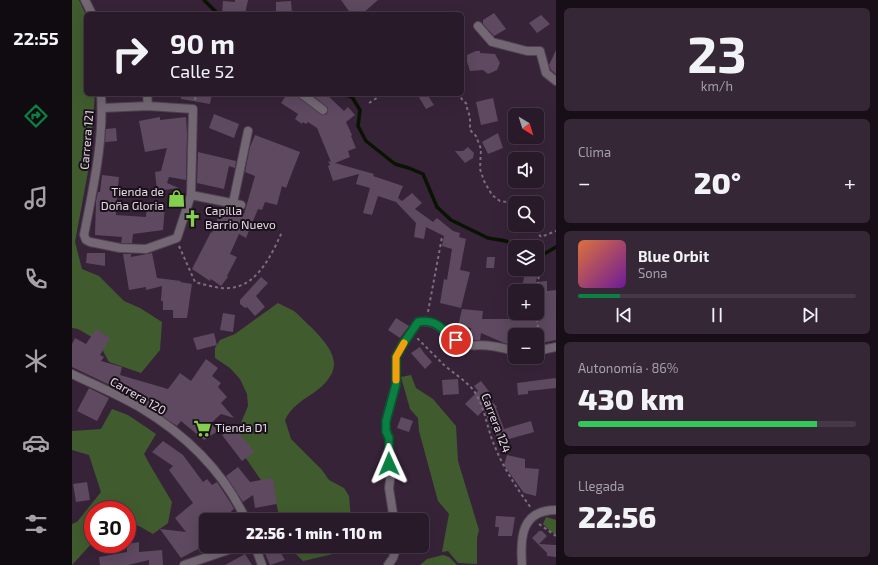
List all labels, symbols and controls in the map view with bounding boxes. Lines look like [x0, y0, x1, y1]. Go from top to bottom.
text: 23 [687, 21, 747, 83]
text: 90 m [170, 26, 235, 60]
text: 22:55 [13, 27, 59, 49]
icon: right [104, 28, 156, 80]
text: Calle 52 [170, 60, 234, 82]
text: km/h [701, 78, 733, 94]
icon: directions [22, 102, 50, 130]
north arrow [508, 108, 544, 144]
map controls [508, 108, 544, 364]
street label: Carrera 121 [76, 110, 96, 170]
text: Clima [578, 144, 611, 160]
button: sound [508, 152, 544, 188]
text: 20° [694, 164, 741, 200]
text: − [578, 169, 591, 195]
text: + [844, 169, 856, 195]
icon: music [22, 184, 50, 212]
place label: Tienda de Doña Gloria [101, 184, 164, 212]
shop icon: Tienda de Doña Gloria [167, 189, 187, 209]
button: search [508, 196, 544, 232]
place label: Capilla Barrio Nuevo [205, 203, 276, 231]
church icon: Capilla Barrio Nuevo [182, 208, 202, 228]
button: layers [508, 240, 544, 276]
text: Blue Orbit [638, 247, 709, 265]
icon: phone [22, 265, 50, 293]
text: Sona [638, 265, 667, 281]
button: + [508, 284, 544, 320]
icon: previous [613, 304, 635, 326]
icon: pause [706, 304, 728, 326]
icon: next [799, 304, 821, 326]
pin [439, 323, 473, 357]
button: − [508, 328, 544, 364]
icon: arrive [445, 329, 467, 351]
icon: climate [22, 347, 50, 375]
text: Autonomía · 86% [578, 360, 678, 376]
street label: Carrera 120 [108, 374, 169, 417]
text: 430 km [578, 380, 685, 416]
street label: Carrera 124 [479, 391, 515, 454]
supermarket icon: Tienda D1 [192, 418, 212, 438]
place label: Tienda D1 [215, 420, 267, 434]
icon: car [22, 429, 50, 457]
position arrow [368, 443, 410, 485]
text: Llegada [578, 478, 624, 494]
text: 22:56 [578, 498, 656, 534]
speed limit sign: 30 [84, 501, 136, 553]
icon: filters [22, 510, 50, 538]
text: 22:56 · 1 min · 110 m [246, 524, 382, 542]

